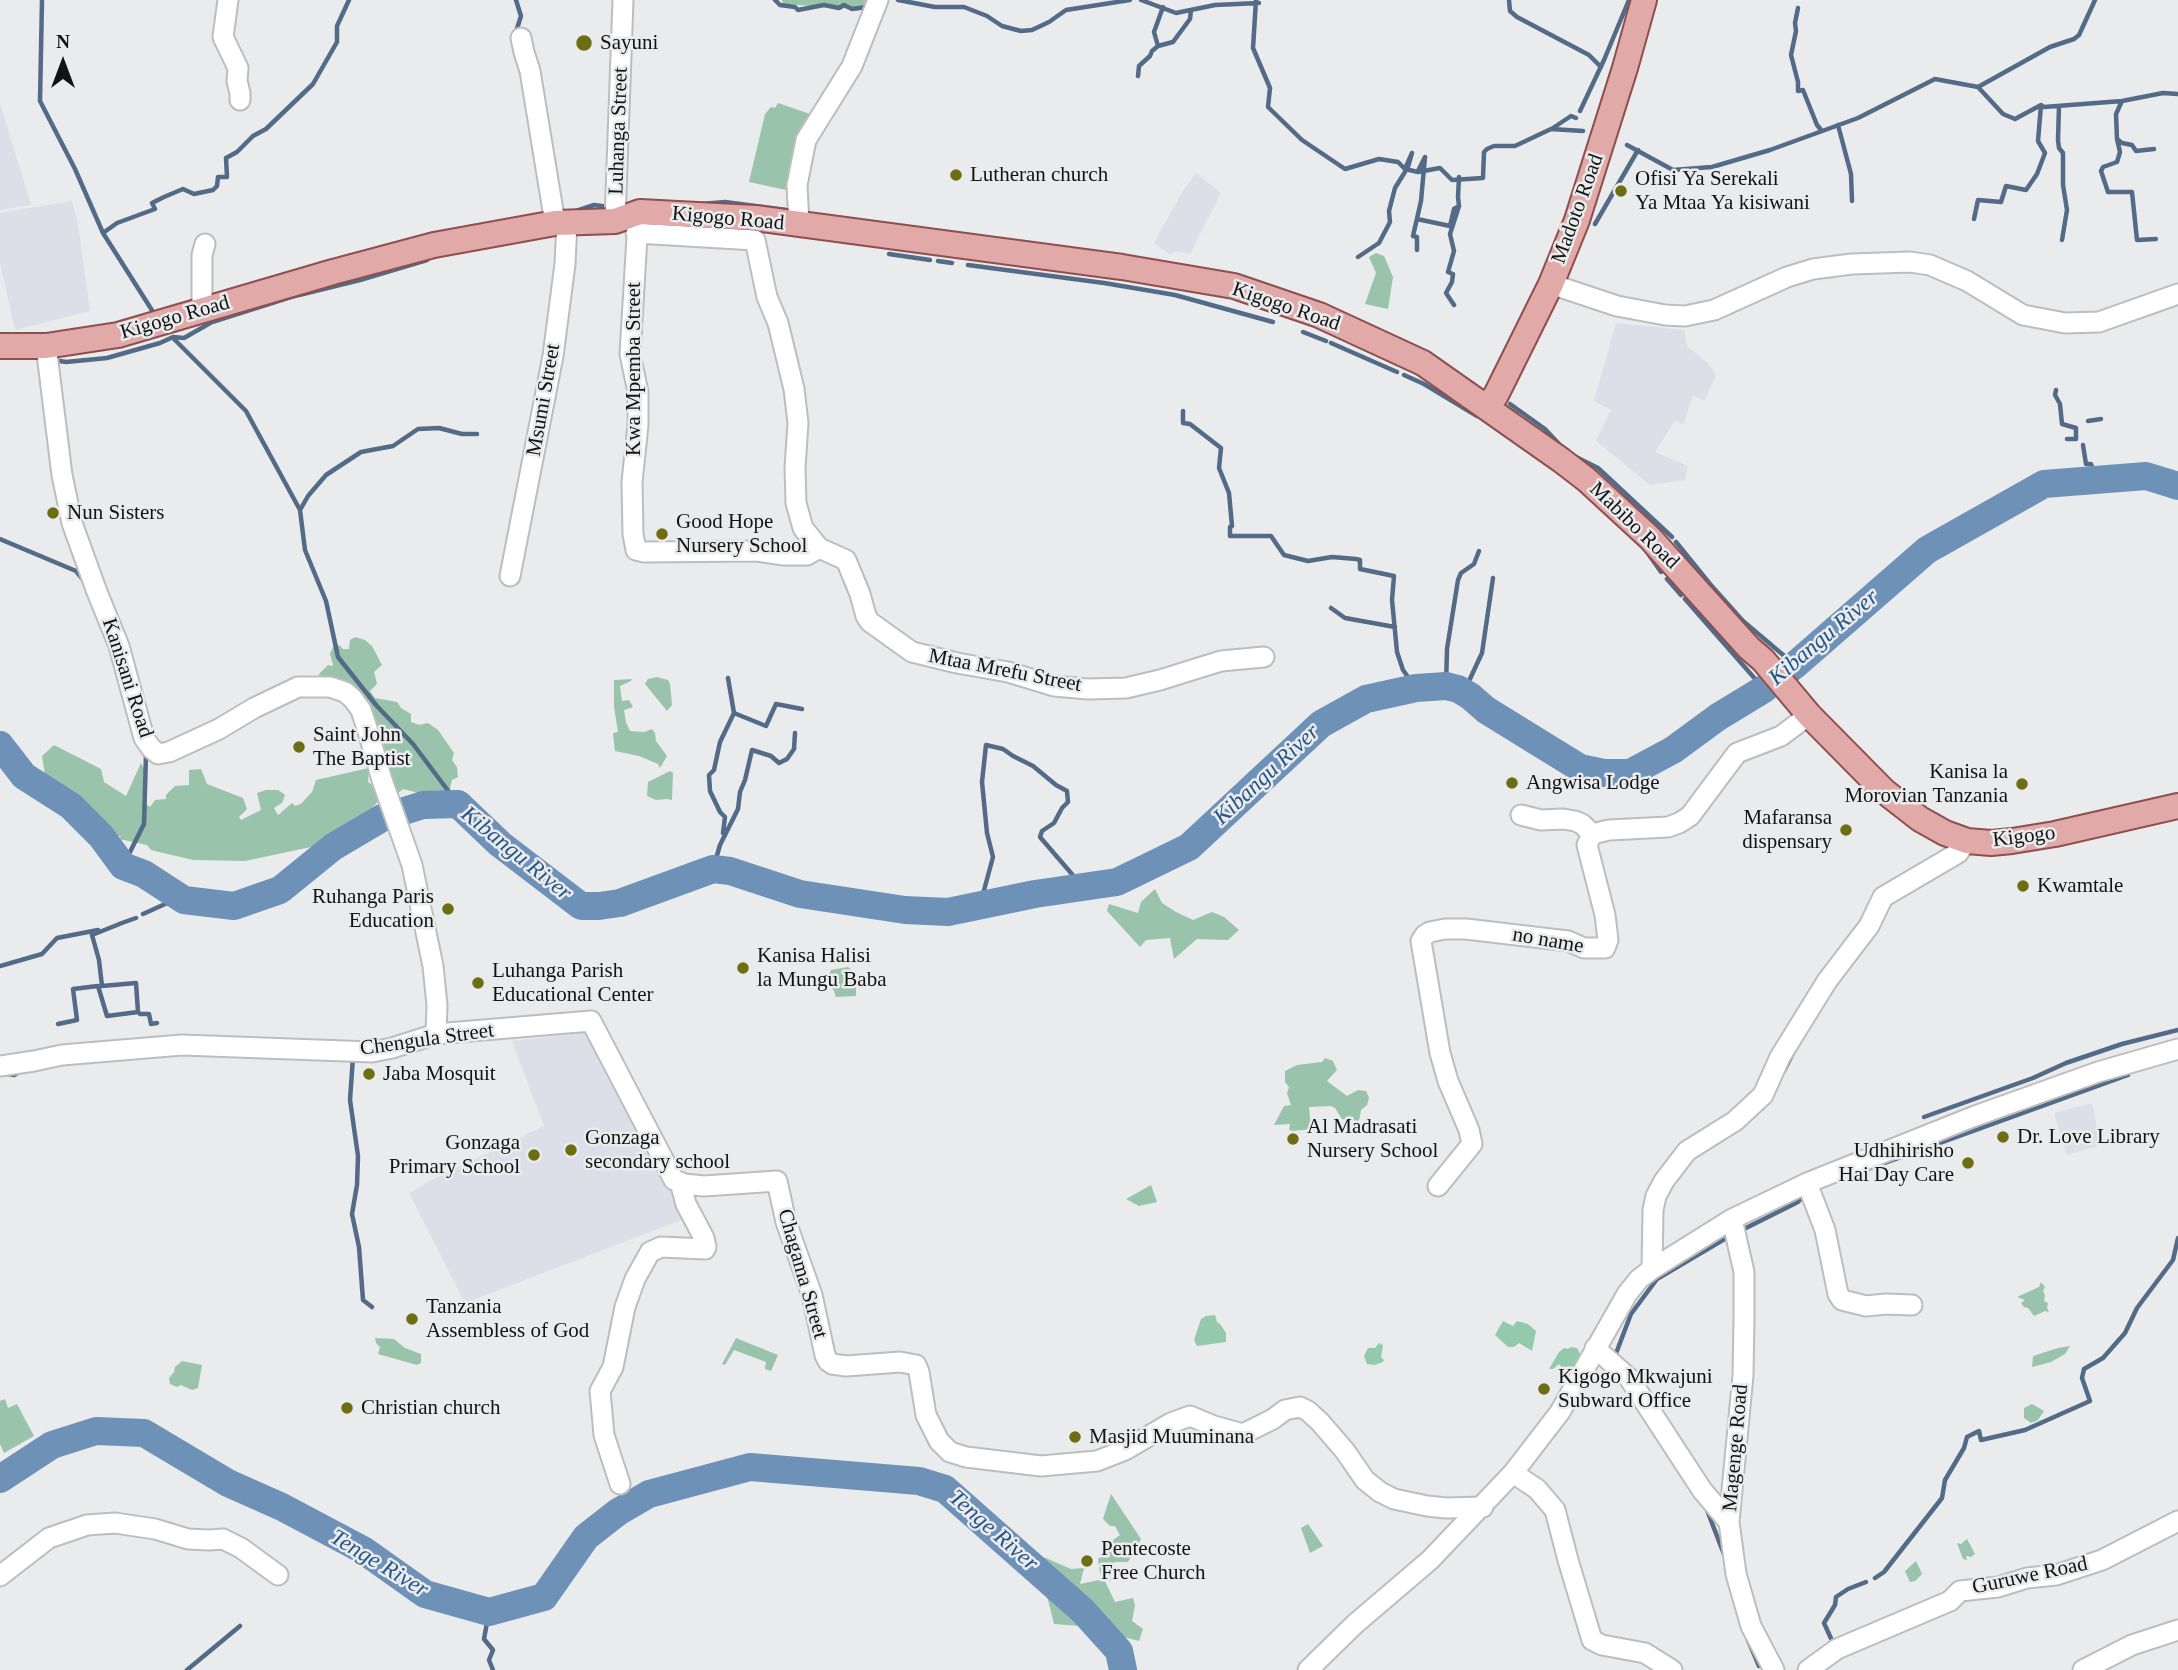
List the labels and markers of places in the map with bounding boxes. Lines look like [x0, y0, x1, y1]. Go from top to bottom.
place label: Sayuni [600, 30, 658, 56]
marker: Sayuni [574, 33, 594, 53]
place label: Lutheran church [970, 162, 1108, 188]
place label: Ofisi Ya Serekali Ya Mtaa Ya kisiwani [1635, 166, 1810, 216]
marker: Lutheran church [948, 167, 964, 183]
marker: Ofisi Ya Serekali Ya Mtaa Ya kisiwani [1613, 183, 1629, 199]
place label: Nun Sisters [67, 500, 164, 526]
marker: Nun Sisters [45, 505, 61, 521]
place label: Good Hope Nursery School [676, 509, 807, 559]
marker: Good Hope Nursery School [654, 526, 670, 542]
place label: Saint John The Baptist [313, 722, 410, 772]
marker: Saint John The Baptist [291, 739, 307, 755]
place label: Kanisa la Morovian Tanzania [1844, 759, 2008, 809]
place label: Angwisa Lodge [1526, 770, 1660, 796]
marker: Angwisa Lodge [1504, 775, 1520, 791]
marker: Kanisa la Morovian Tanzania [2014, 776, 2030, 792]
place label: Mafaransa dispensary [1742, 805, 1832, 855]
marker: Mafaransa dispensary [1838, 822, 1854, 838]
place label: Kwamtale [2037, 873, 2123, 899]
marker: Kwamtale [2015, 878, 2031, 894]
place label: Ruhanga Paris Education [312, 884, 434, 934]
marker: Ruhanga Paris Education [440, 901, 456, 917]
place label: Kanisa Halisi la Mungu Baba [757, 943, 886, 993]
place label: Luhanga Parish Educational Center [492, 958, 654, 1008]
marker: Kanisa Halisi la Mungu Baba [735, 960, 751, 976]
marker: Luhanga Parish Educational Center [470, 975, 486, 991]
place label: Jaba Mosquit [383, 1061, 496, 1087]
marker: Jaba Mosquit [361, 1066, 377, 1082]
place label: Al Madrasati Nursery School [1307, 1114, 1438, 1164]
place label: Dr. Love Library [2017, 1124, 2160, 1150]
place label: Gonzaga secondary school [585, 1125, 730, 1175]
marker: Dr. Love Library [1995, 1129, 2011, 1145]
place label: Gonzaga Primary School [389, 1130, 520, 1180]
marker: Al Madrasati Nursery School [1285, 1131, 1301, 1147]
place label: Udhihirisho Hai Day Care [1839, 1138, 1954, 1188]
marker: Gonzaga secondary school [563, 1142, 579, 1158]
marker: Gonzaga Primary School [526, 1147, 542, 1163]
marker: Udhihirisho Hai Day Care [1960, 1155, 1976, 1171]
place label: Tanzania Assembless of God [426, 1294, 589, 1344]
marker: Tanzania Assembless of God [404, 1311, 420, 1327]
place label: Kigogo Mkwajuni Subward Office [1558, 1364, 1713, 1414]
marker: Kigogo Mkwajuni Subward Office [1536, 1381, 1552, 1397]
place label: Christian church [361, 1395, 500, 1421]
marker: Christian church [339, 1400, 355, 1416]
place label: Masjid Muuminana [1089, 1424, 1254, 1450]
marker: Masjid Muuminana [1067, 1429, 1083, 1445]
place label: Pentecoste Free Church [1101, 1536, 1205, 1586]
marker: Pentecoste Free Church [1079, 1553, 1095, 1569]

